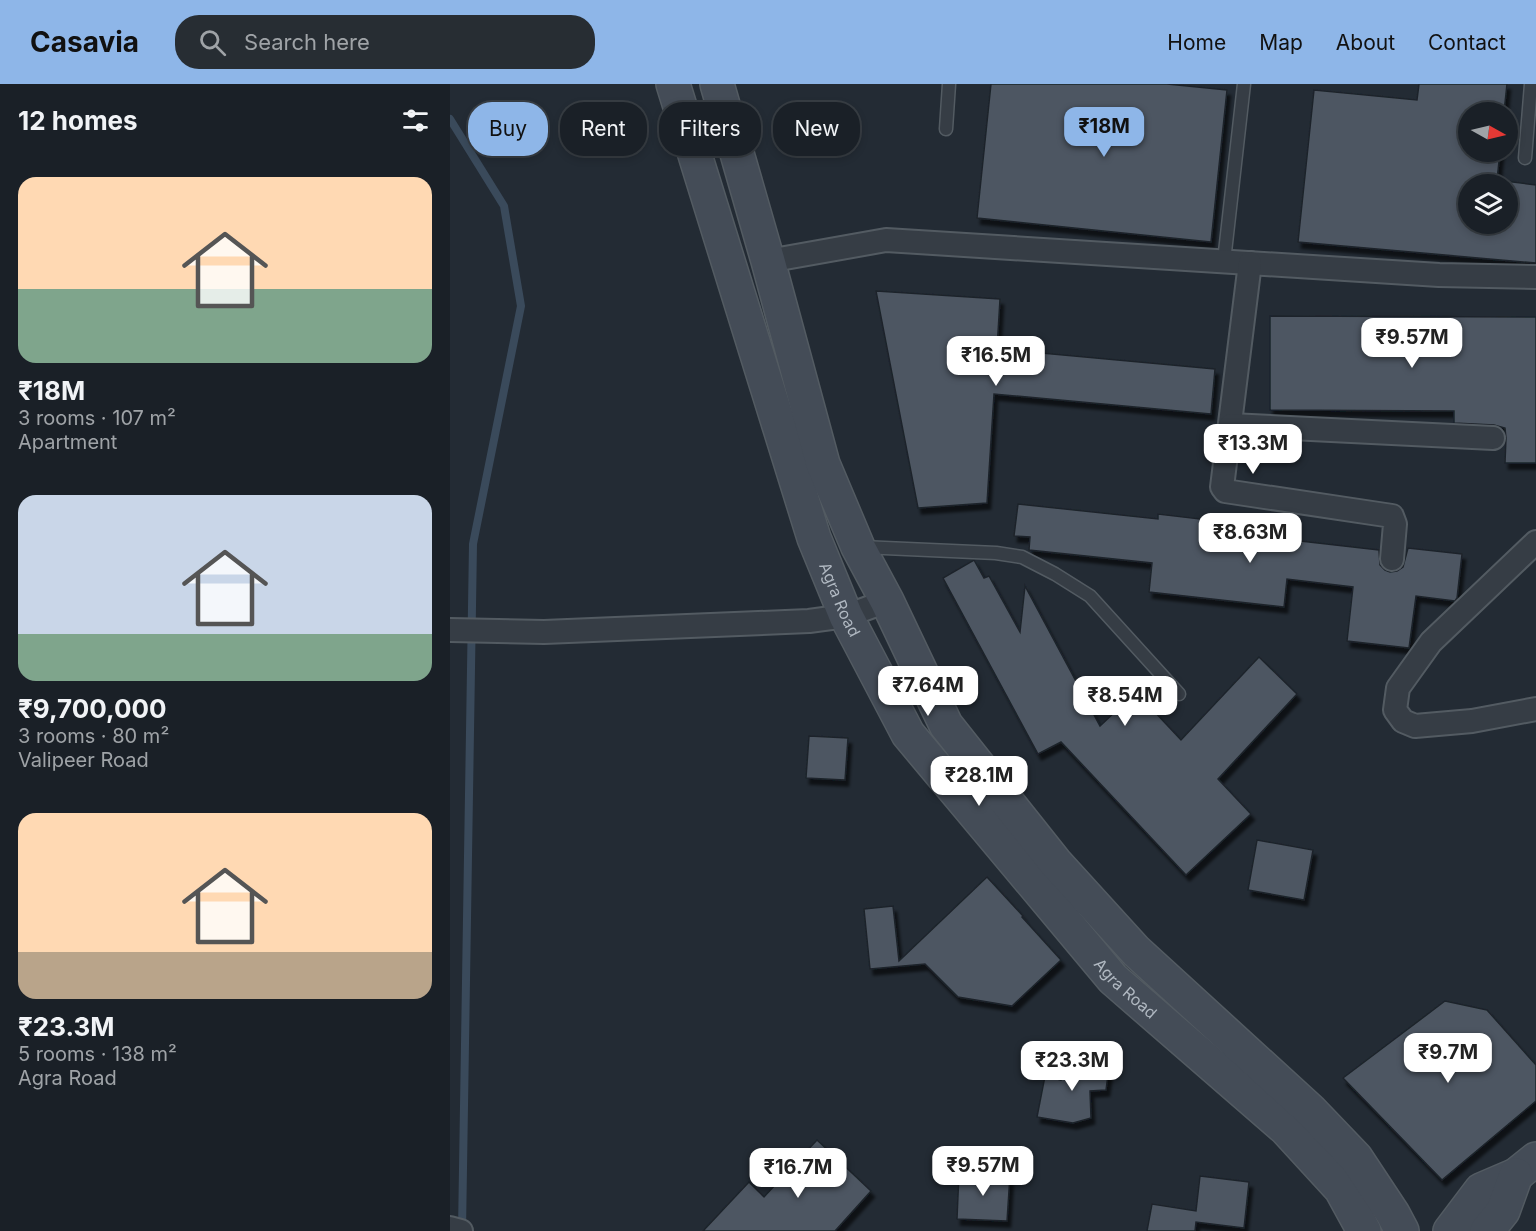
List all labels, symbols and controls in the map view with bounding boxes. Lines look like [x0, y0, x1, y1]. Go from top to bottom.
search box [175, 15, 595, 69]
text: Casavia [30, 25, 139, 59]
icon: search [196, 26, 229, 59]
text: Search here [244, 29, 370, 55]
text: Home [1167, 30, 1226, 55]
text: Map [1259, 30, 1303, 55]
text: About [1336, 30, 1395, 55]
text: Contact [1428, 30, 1506, 55]
chip: Buy [468, 102, 548, 156]
chip: Rent [560, 102, 647, 156]
chip: Filters [659, 102, 761, 156]
chip: New [773, 102, 860, 156]
north arrow [1458, 102, 1518, 162]
map controls [1458, 102, 1518, 234]
icon: filters [399, 104, 432, 137]
text: 12 homes [18, 105, 138, 136]
pin: ₹18M [1068, 107, 1140, 158]
text: ₹18M [1078, 114, 1130, 138]
button: layers [1458, 174, 1518, 234]
icon: home [171, 216, 279, 324]
pin: ₹9.57M [1363, 318, 1461, 369]
text: ₹9.57M [1375, 325, 1449, 349]
pin: ₹16.5M [947, 336, 1045, 387]
text: ₹16.5M [961, 343, 1031, 367]
text: ₹18M [18, 375, 85, 406]
text: 3 rooms · 107 m² [18, 406, 176, 430]
pin: ₹13.3M [1204, 424, 1302, 475]
text: Apartment [18, 430, 117, 454]
text: ₹13.3M [1218, 431, 1288, 455]
pin: ₹8.63M [1201, 513, 1299, 564]
text: ₹8.63M [1213, 520, 1287, 544]
icon: home [171, 534, 279, 642]
street label: Agra Road [815, 559, 865, 640]
pin: ₹7.64M [879, 666, 977, 717]
text: ₹7.64M [892, 673, 964, 697]
pin: ₹8.54M [1076, 676, 1174, 727]
text: ₹8.54M [1087, 683, 1163, 707]
text: ₹9,700,000 [18, 693, 167, 724]
text: 3 rooms · 80 m² [18, 724, 169, 748]
text: Valipeer Road [18, 748, 149, 772]
pin: ₹28.1M [930, 756, 1028, 807]
text: ₹28.1M [945, 763, 1013, 787]
icon: home [171, 852, 279, 960]
street label: Agra Road [1090, 954, 1161, 1023]
text: ₹23.3M [18, 1011, 115, 1042]
pin: ₹9.7M [1406, 1033, 1490, 1084]
text: ₹9.7M [1418, 1040, 1478, 1064]
pin: ₹23.3M [1023, 1041, 1121, 1092]
text: 5 rooms · 138 m² [18, 1042, 177, 1066]
text: ₹23.3M [1035, 1048, 1109, 1072]
text: Agra Road [18, 1066, 117, 1090]
pin: ₹9.57M [934, 1146, 1032, 1197]
pin: ₹16.7M [749, 1148, 847, 1199]
text: ₹9.57M [946, 1153, 1020, 1177]
text: ₹16.7M [764, 1155, 832, 1179]

